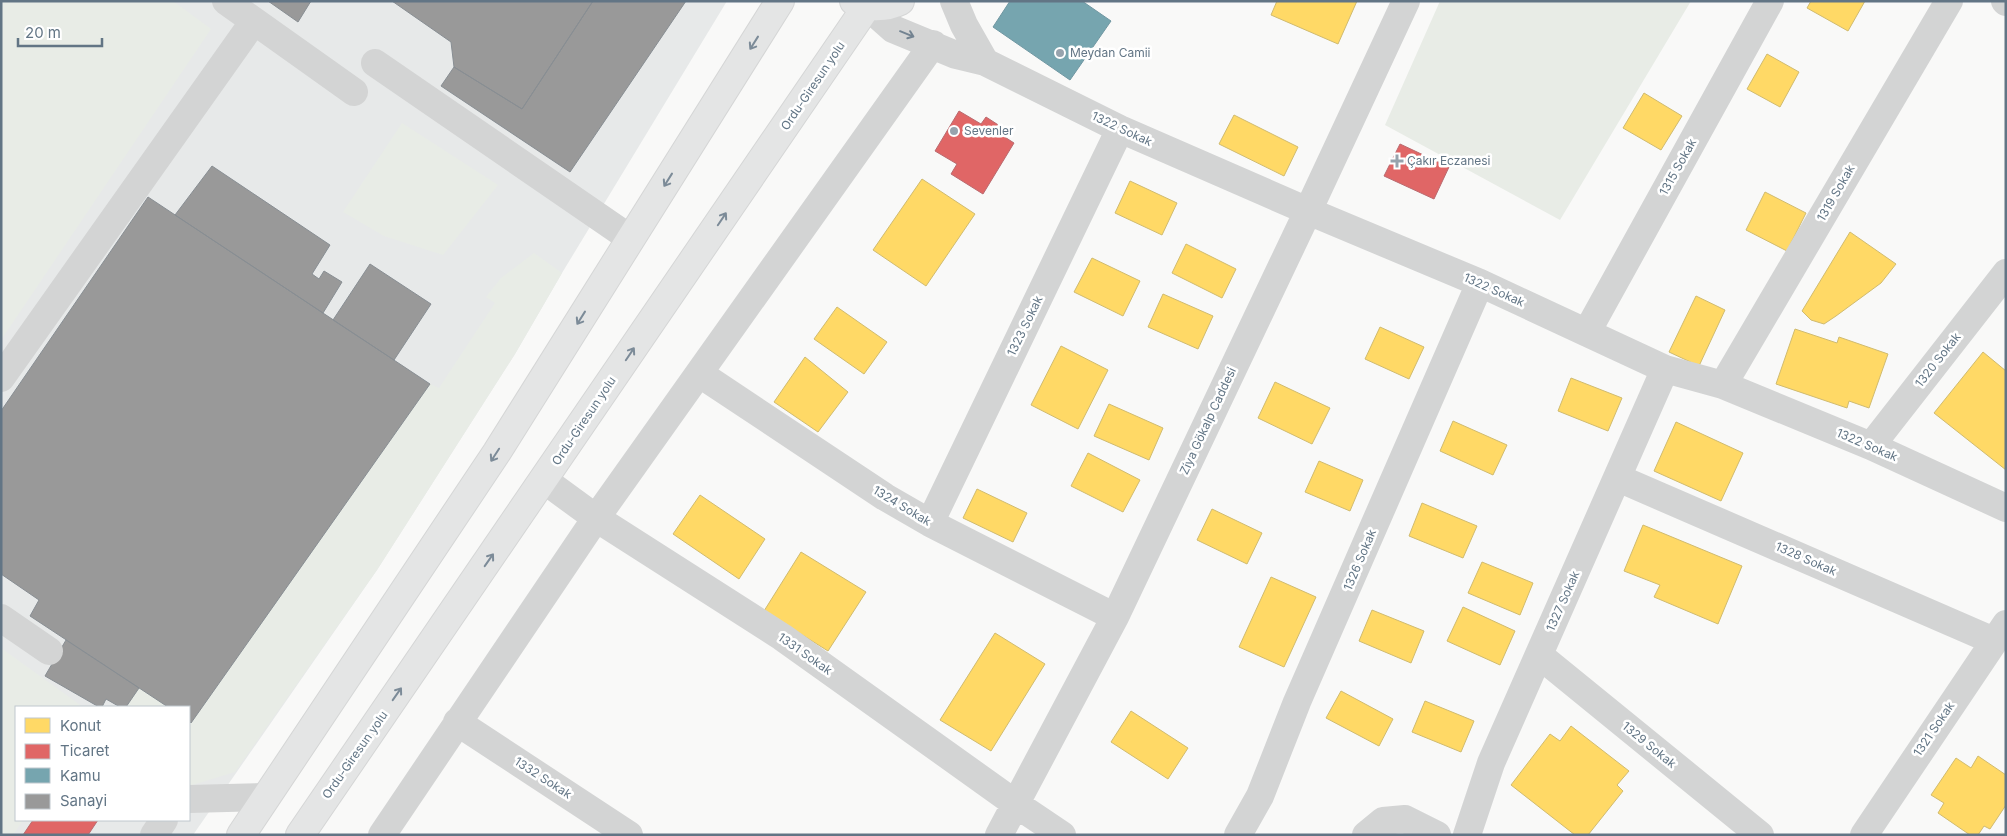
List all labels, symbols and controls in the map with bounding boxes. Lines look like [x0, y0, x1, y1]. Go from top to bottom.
scale bar [18, 15, 101, 47]
text: 20 m [25, 23, 61, 42]
one-way arrow [898, 30, 914, 39]
one-way arrow [749, 35, 759, 49]
street label: Ordu-Giresun yolu [777, 39, 848, 133]
place label: Meydan Camii [1070, 45, 1151, 60]
marker: Meydan Camii [1054, 47, 1066, 59]
street label: 1322 Sokak [1090, 108, 1155, 149]
place label: Sevenler [964, 123, 1014, 138]
marker: Sevenler [948, 125, 960, 137]
street label: 1315 Sokak [1656, 135, 1700, 198]
place label: Çakır Eczanesi [1407, 153, 1491, 168]
marker: Çakır Eczanesi [1391, 155, 1403, 167]
street label: 1319 Sokak [1813, 161, 1858, 224]
one-way arrow [662, 173, 672, 187]
one-way arrow [717, 213, 727, 227]
street label: 1322 Sokak [1461, 269, 1527, 310]
street label: 1323 Sokak [1004, 293, 1046, 358]
one-way arrow [576, 310, 586, 324]
street label: 1320 Sokak [1912, 329, 1964, 390]
one-way arrow [625, 347, 635, 361]
street label: Ziya Gökalp Caddesi [1176, 365, 1239, 477]
street label: Ordu-Giresun yolu [548, 374, 619, 468]
street label: 1322 Sokak [1834, 425, 1900, 464]
one-way arrow [490, 448, 500, 462]
street label: 1324 Sokak [870, 482, 934, 529]
street label: 1326 Sokak [1340, 526, 1379, 593]
street label: 1328 Sokak [1773, 538, 1839, 579]
one-way arrow [484, 553, 494, 567]
street label: 1327 Sokak [1543, 568, 1583, 633]
street label: 1331 Sokak [775, 629, 836, 678]
one-way arrow [392, 687, 402, 701]
street label: 1321 Sokak [1910, 698, 1958, 759]
legend [15, 706, 190, 821]
street label: Ordu-Giresun yolu [319, 708, 390, 802]
text: Konut [60, 716, 101, 735]
street label: 1329 Sokak [1619, 718, 1680, 771]
text: Ticaret [60, 741, 110, 760]
street label: 1332 Sokak [512, 754, 575, 802]
text: Kamu [60, 766, 101, 785]
text: Sanayi [60, 791, 107, 810]

